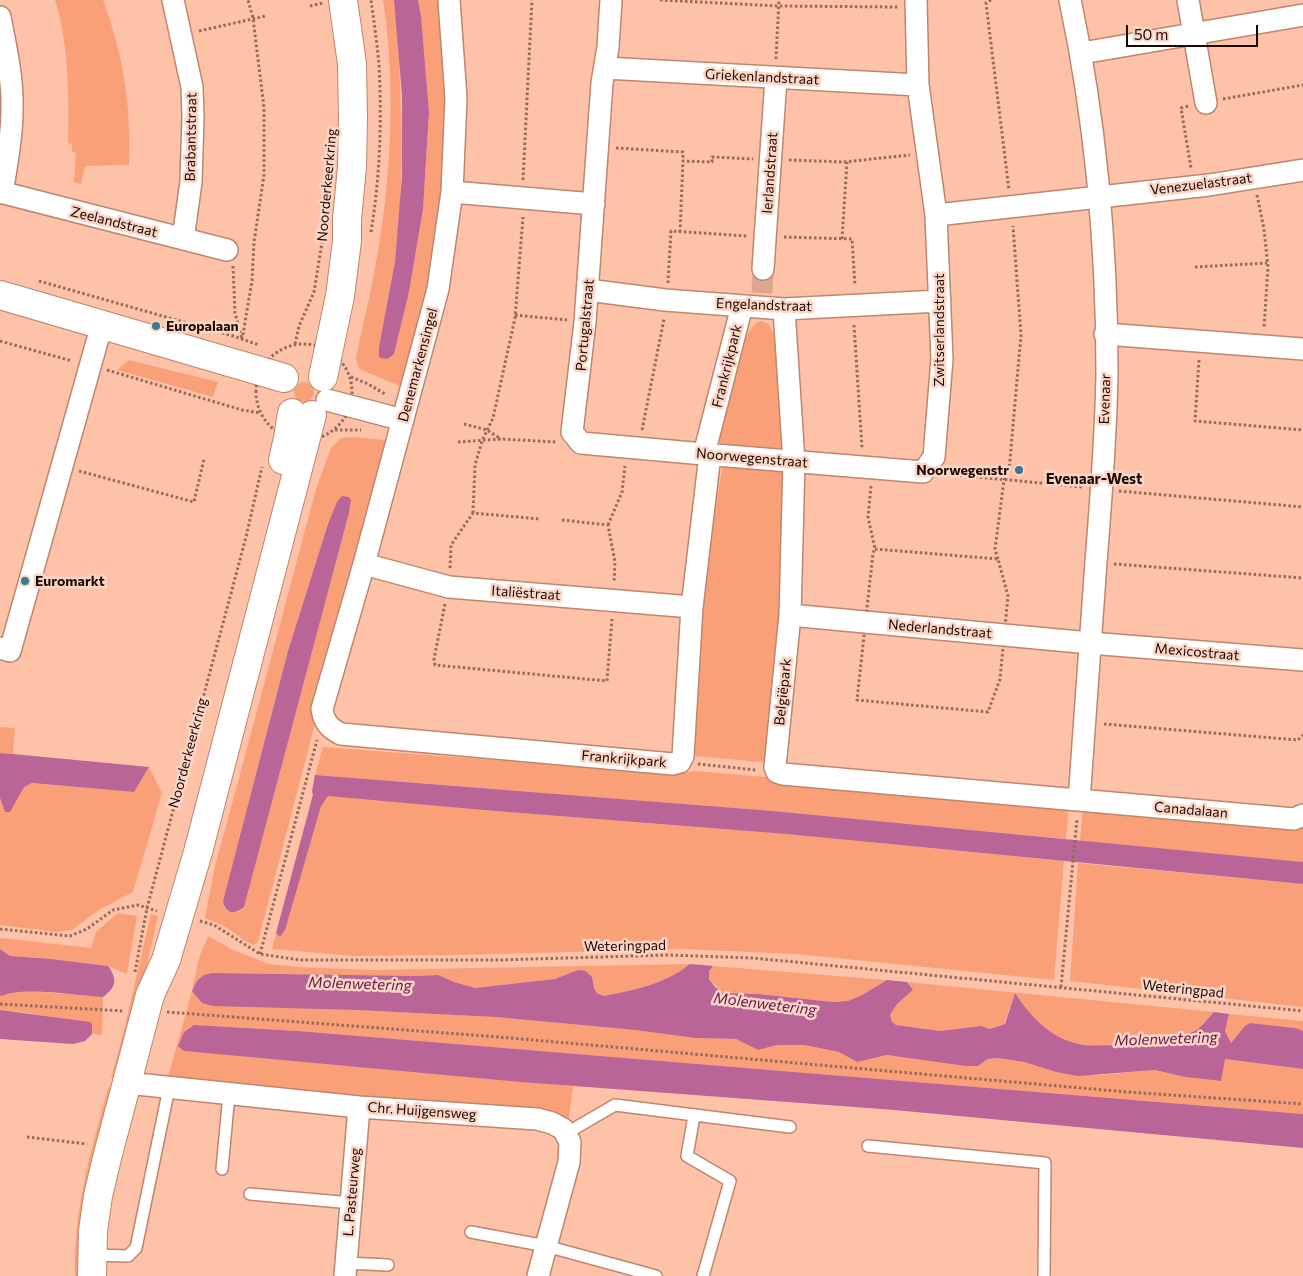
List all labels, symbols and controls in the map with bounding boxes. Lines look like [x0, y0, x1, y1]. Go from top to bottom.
scale bar [1128, 15, 1260, 47]
text: 50 m [1134, 25, 1168, 43]
street label: Griekenlandstraat [704, 66, 820, 88]
street label: Brabantstraat [182, 92, 200, 182]
street label: Noorderkeerkring [314, 128, 340, 242]
street label: Ierlandstraat [759, 132, 781, 214]
street label: Venezuelastraat [1149, 169, 1253, 199]
street label: Zeelandstraat [69, 203, 159, 241]
street label: Zwitserlandstraat [931, 273, 947, 387]
street label: Portugalstraat [573, 278, 597, 372]
street label: Engelandstraat [716, 295, 812, 315]
street label: Denemarkensingel [395, 306, 441, 424]
place label: Europalaan [166, 318, 239, 334]
marker: Europalaan [150, 320, 162, 332]
street label: Frankrijkpark [709, 323, 745, 409]
street label: Evenaar [1096, 373, 1114, 425]
street label: Noorwegenstraat [695, 445, 809, 471]
place label: Noorwegenstr [916, 462, 1009, 478]
marker: Noorwegenstr [1013, 464, 1025, 476]
district label: Evenaar-West [1046, 470, 1142, 488]
place label: Euromarkt [35, 573, 105, 589]
marker: Euromarkt [19, 575, 31, 587]
street label: Italiëstraat [491, 582, 561, 604]
street label: Nederlandstraat [888, 616, 992, 642]
street label: Mexicostraat [1154, 640, 1240, 664]
street label: Belgiëpark [771, 658, 795, 726]
street label: Noorderkeerkring [165, 696, 211, 810]
street label: Frankrijkpark [581, 747, 667, 771]
street label: Canadalaan [1153, 798, 1229, 822]
street label: Weteringpad [584, 937, 666, 955]
water label: Molenwetering [308, 973, 412, 995]
street label: Weteringpad [1141, 976, 1225, 1002]
water label: Molenwetering [713, 989, 817, 1019]
water label: Molenwetering [1114, 1028, 1218, 1050]
street label: Chr. Huijgensweg [367, 1099, 477, 1123]
street label: L. Pasteurweg [340, 1147, 364, 1237]

